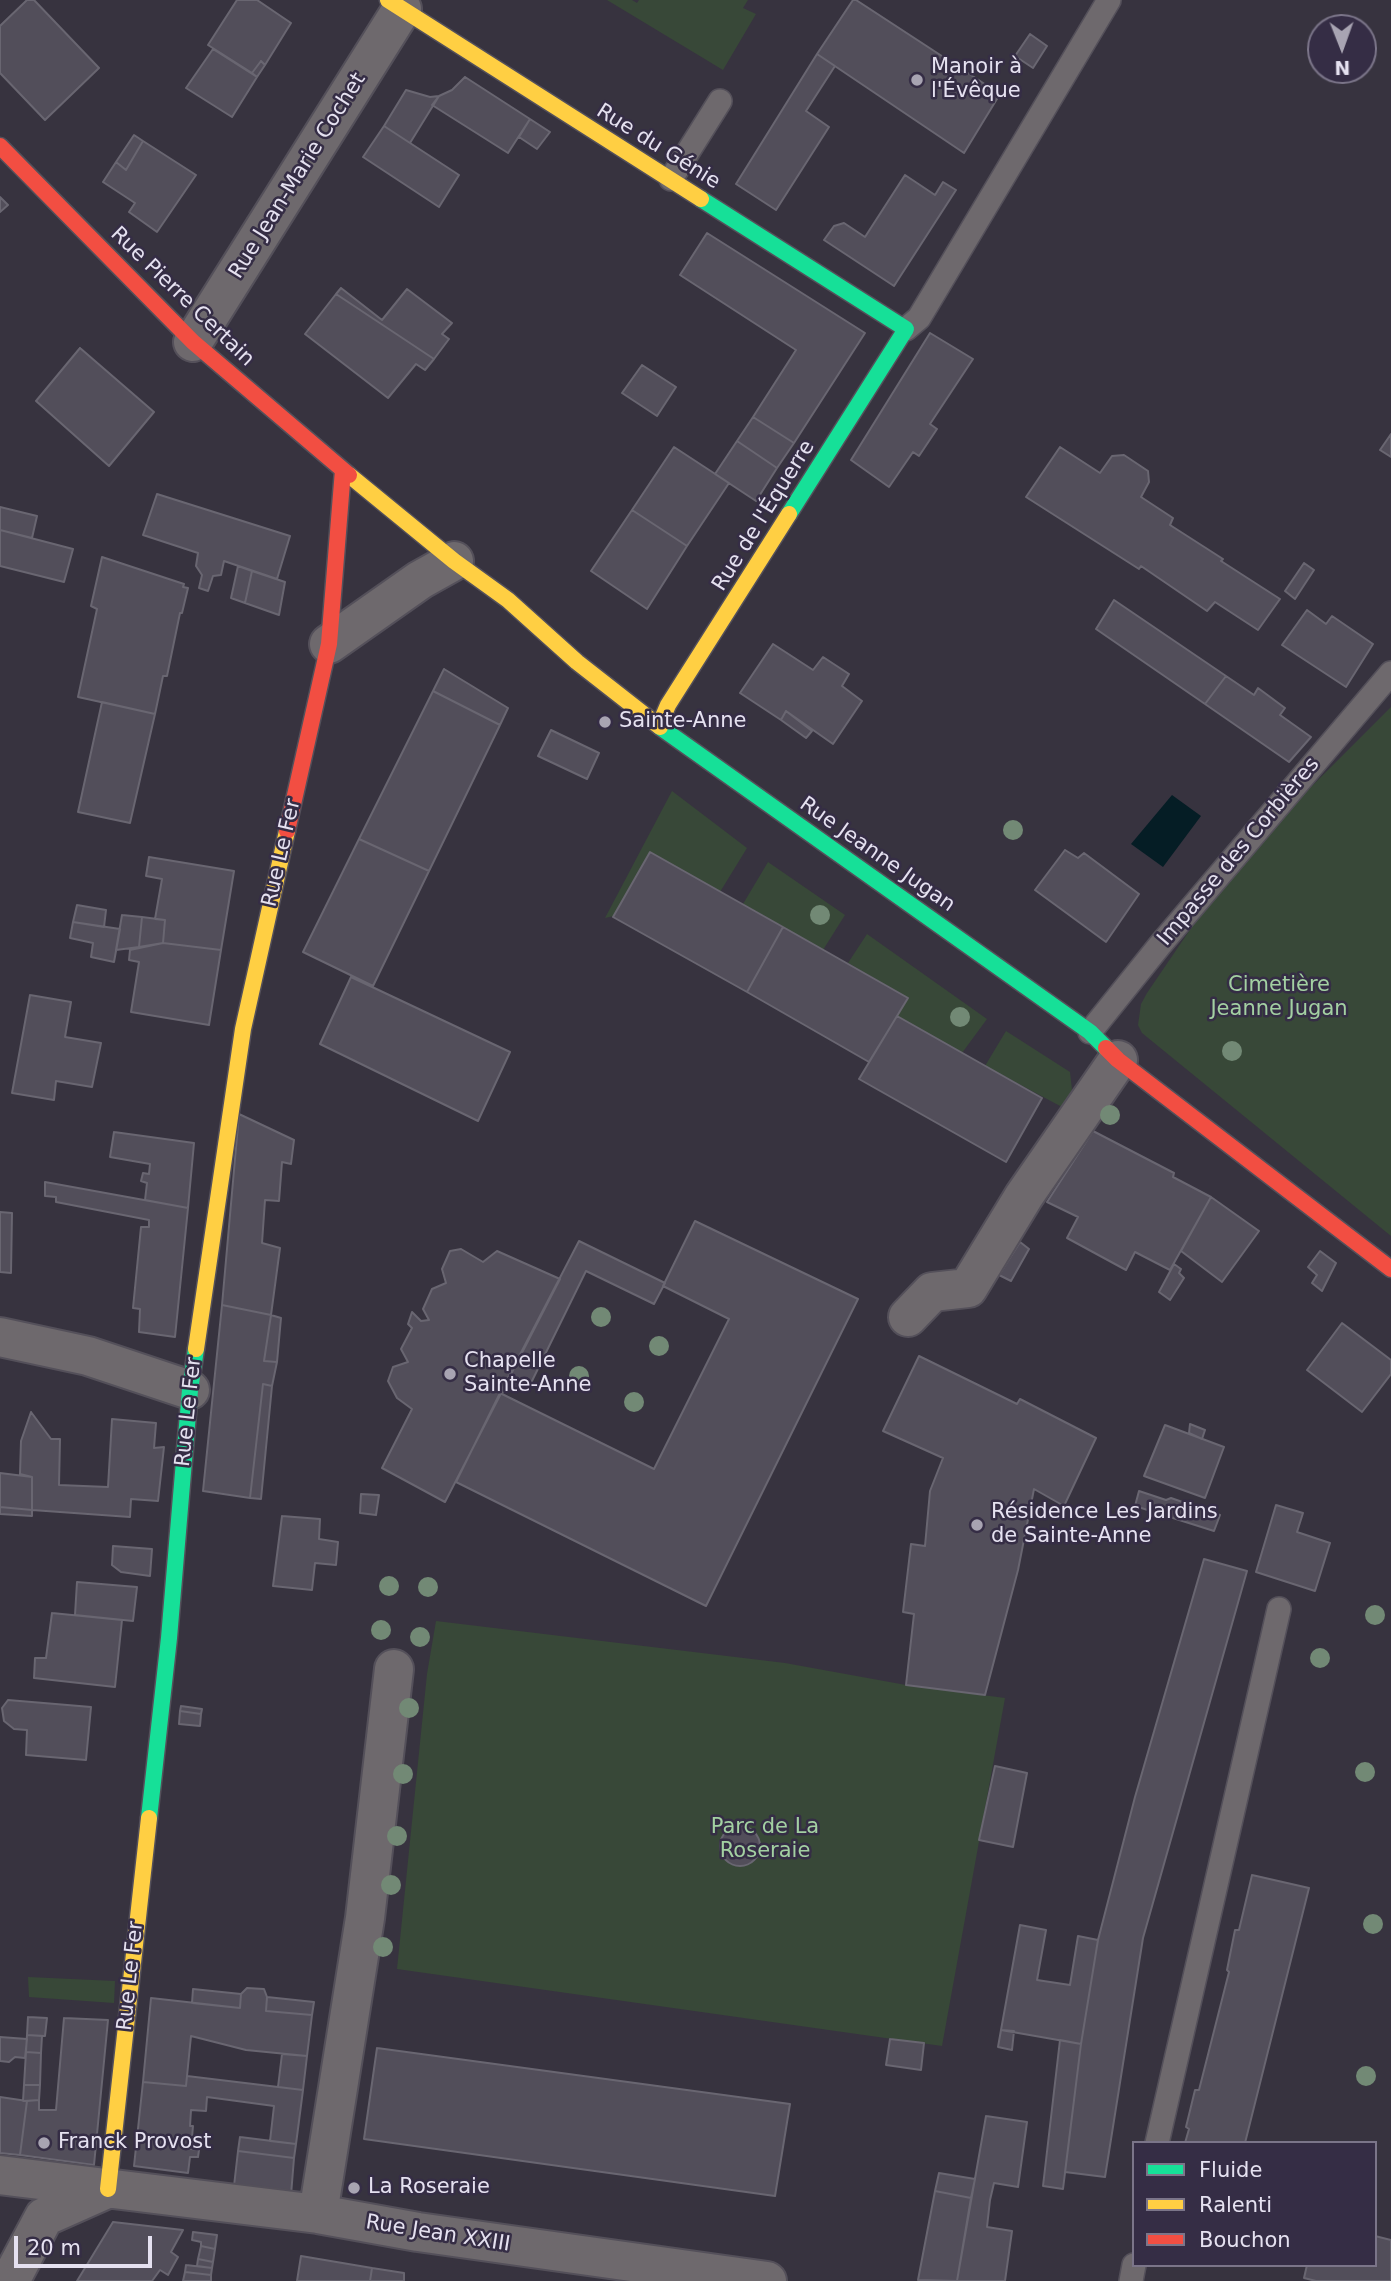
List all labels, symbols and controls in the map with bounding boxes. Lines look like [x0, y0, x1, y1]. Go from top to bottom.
north arrow [1307, 14, 1377, 84]
place label: Manoir à l'Évêque [931, 55, 1022, 105]
text: N [1334, 57, 1350, 79]
street label: Rue Jean-Marie Cochet [224, 68, 372, 284]
marker: Manoir à l'Évêque [909, 72, 925, 88]
street label: Rue du Génie [591, 99, 725, 195]
street label: Rue Pierre Certain [105, 222, 259, 372]
street label: Rue de l'Équerre [707, 436, 821, 596]
place label: Sainte-Anne [619, 709, 747, 735]
marker: Sainte-Anne [597, 714, 613, 730]
street label: Impasse des Corbières [1153, 753, 1325, 951]
street label: Rue Jeanne Jugan [795, 792, 959, 918]
street label: Rue Le Fer [257, 797, 307, 909]
park label: Cimetière Jeanne Jugan [1210, 973, 1348, 1023]
place label: Chapelle Sainte-Anne [464, 1349, 592, 1399]
street label: Rue Le Fer [171, 1356, 207, 1468]
marker: Chapelle Sainte-Anne [442, 1366, 458, 1382]
place label: Résidence Les Jardins de Sainte-Anne [991, 1500, 1218, 1550]
marker: Résidence Les Jardins de Sainte-Anne [969, 1517, 985, 1533]
park label: Parc de La Roseraie [711, 1815, 819, 1865]
street label: Rue Le Fer [113, 1920, 149, 2032]
place label: Franck Provost [58, 2130, 212, 2156]
marker: Franck Provost [36, 2135, 52, 2151]
legend [1132, 2141, 1377, 2267]
text: Fluide [1199, 2158, 1262, 2182]
place label: La Roseraie [368, 2175, 490, 2201]
marker: La Roseraie [346, 2180, 362, 2196]
text: Ralenti [1199, 2193, 1272, 2217]
street label: Rue Jean XXIII [364, 2210, 512, 2258]
scale bar [18, 2222, 156, 2266]
text: Bouchon [1199, 2228, 1291, 2252]
text: 20 m [27, 2236, 81, 2260]

